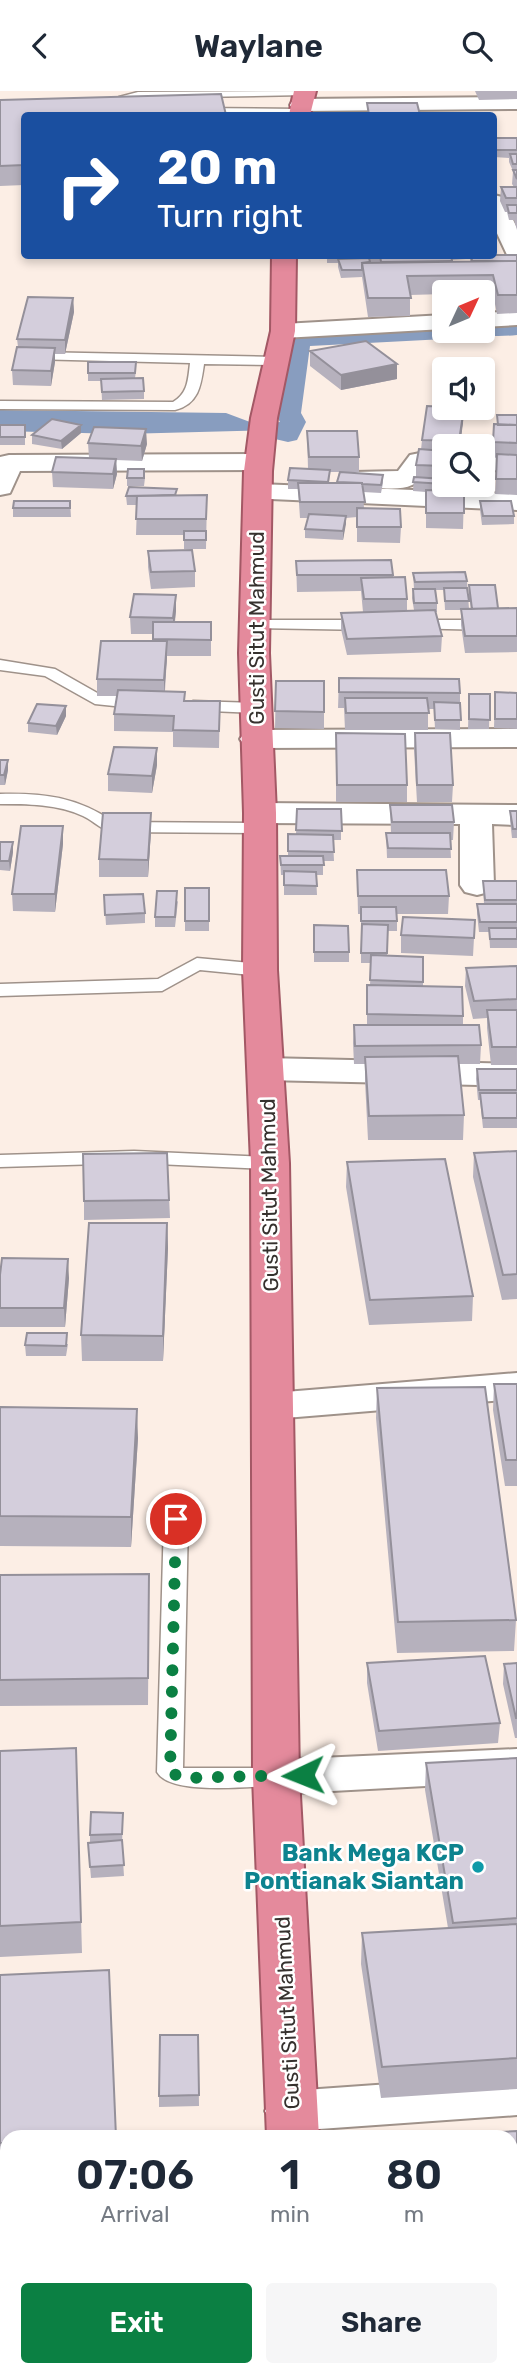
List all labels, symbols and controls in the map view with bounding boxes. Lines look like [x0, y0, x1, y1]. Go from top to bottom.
icon: back [21, 27, 59, 65]
text: Waylane [194, 27, 323, 65]
icon: search [458, 27, 496, 65]
text: 20 m [157, 138, 278, 196]
icon: right [42, 140, 133, 231]
text: Turn right [157, 197, 302, 235]
north arrow [432, 280, 495, 343]
map controls [432, 280, 495, 497]
button: sound [432, 357, 495, 420]
button: search [432, 434, 495, 497]
street label: Gusti Situt Mahmud [244, 531, 269, 725]
street label: Gusti Situt Mahmud [255, 1098, 283, 1292]
pin [146, 1489, 206, 1549]
icon: arrive [157, 1500, 195, 1538]
position arrow [266, 1738, 340, 1812]
place label: Bank Mega KCP Pontianak Siantan [244, 1839, 464, 1895]
marker: Bank Mega KCP Pontianak Siantan [470, 1859, 486, 1875]
street label: Gusti Situt Mahmud [269, 1916, 305, 2110]
text: 07:06 [76, 2150, 194, 2200]
text: 1 [280, 2150, 300, 2200]
text: 80 [386, 2150, 442, 2200]
text: Arrival [101, 2200, 170, 2228]
text: min [270, 2200, 310, 2228]
text: m [404, 2200, 424, 2228]
button: Exit [21, 2283, 252, 2363]
button: Share [266, 2283, 497, 2363]

